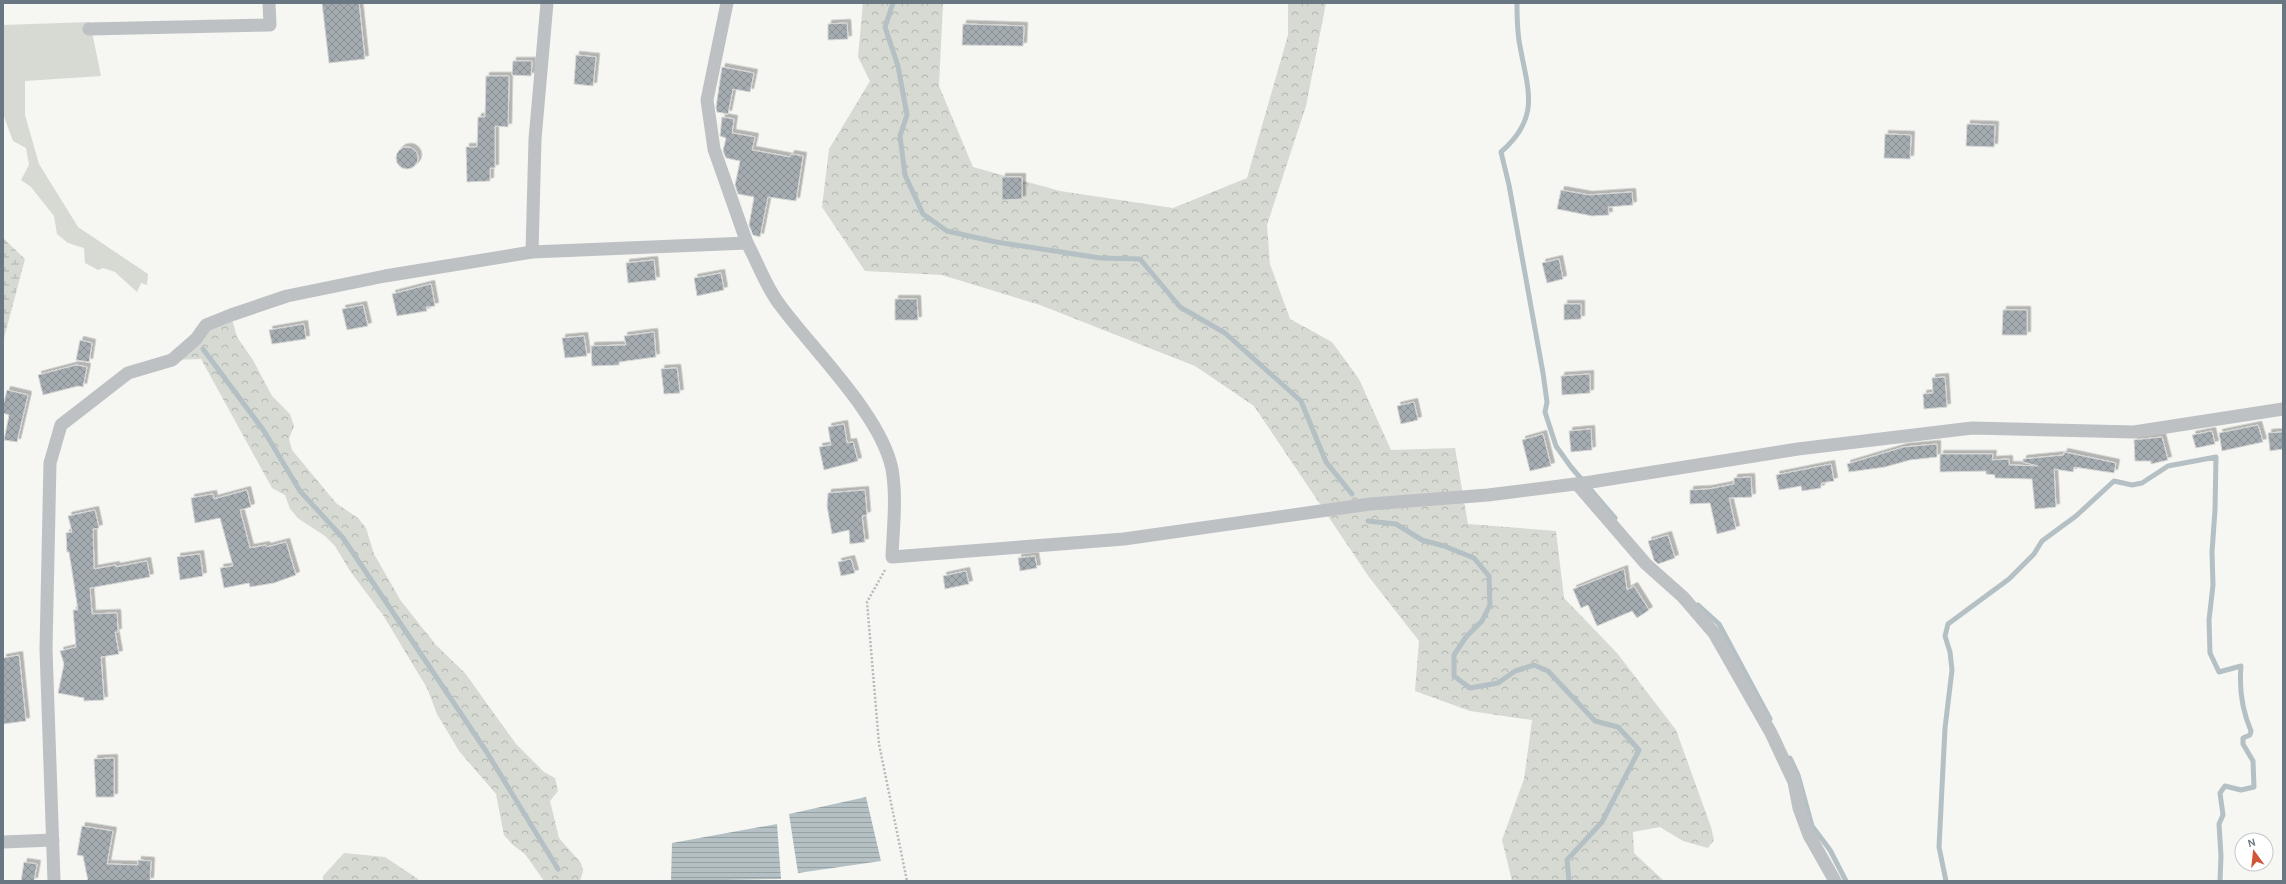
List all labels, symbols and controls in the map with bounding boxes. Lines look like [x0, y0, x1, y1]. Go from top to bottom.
north arrow [2234, 832, 2274, 872]
text: N [2246, 836, 2257, 850]

